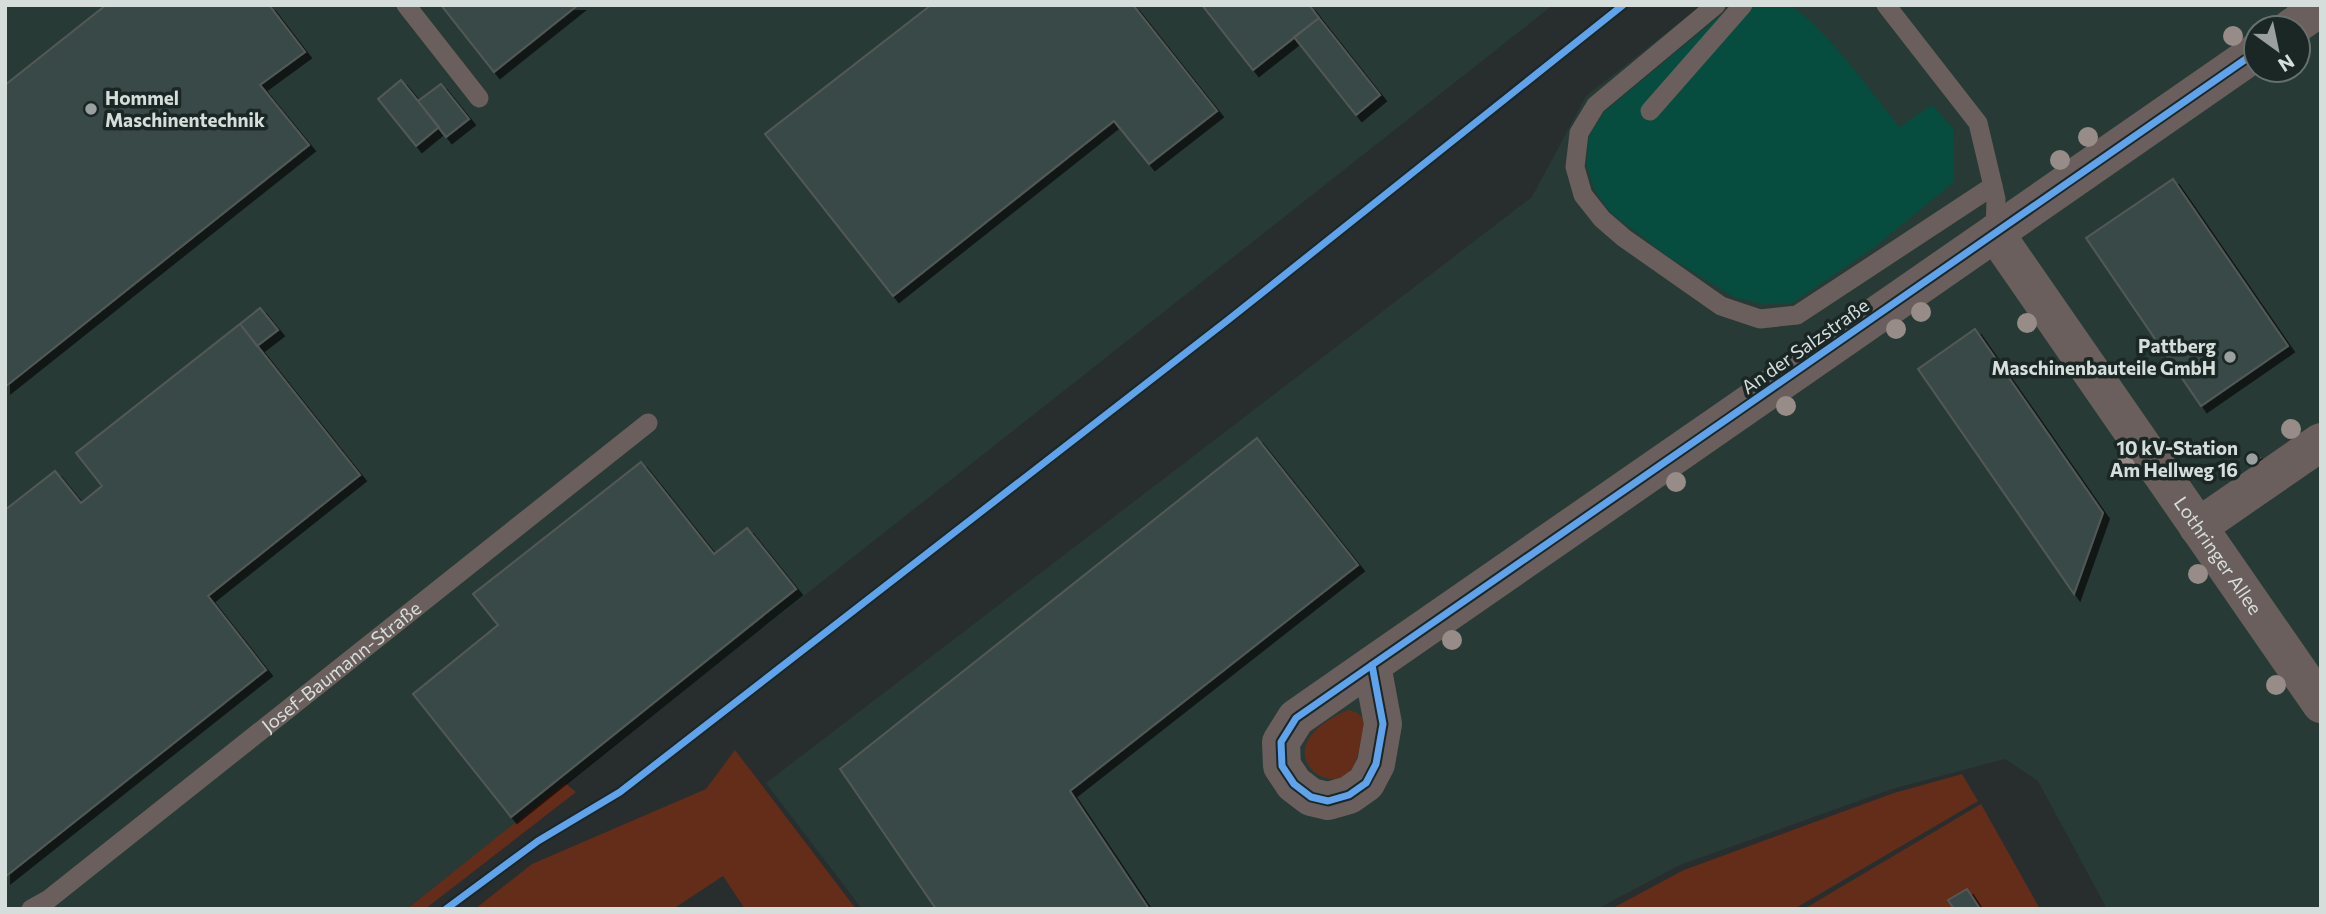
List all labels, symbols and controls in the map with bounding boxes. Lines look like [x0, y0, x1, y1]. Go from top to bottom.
north arrow [2242, 14, 2312, 84]
text: N [2274, 50, 2299, 77]
place label: Hommel Maschinentechnik [105, 86, 265, 131]
marker: Hommel Maschinentechnik [83, 101, 99, 117]
street label: An der Salzstraße [1736, 293, 1873, 398]
place label: Pattberg Maschinenbauteile GmbH [1991, 334, 2217, 379]
marker: Pattberg Maschinenbauteile GmbH [2222, 349, 2238, 365]
place label: 10 kV-Station Am Hellweg 16 [2110, 436, 2238, 481]
marker: 10 kV-Station Am Hellweg 16 [2244, 451, 2260, 467]
street label: Lothringer Allee [2170, 492, 2267, 618]
street label: Josef-Baumann-Straße [257, 596, 425, 737]

